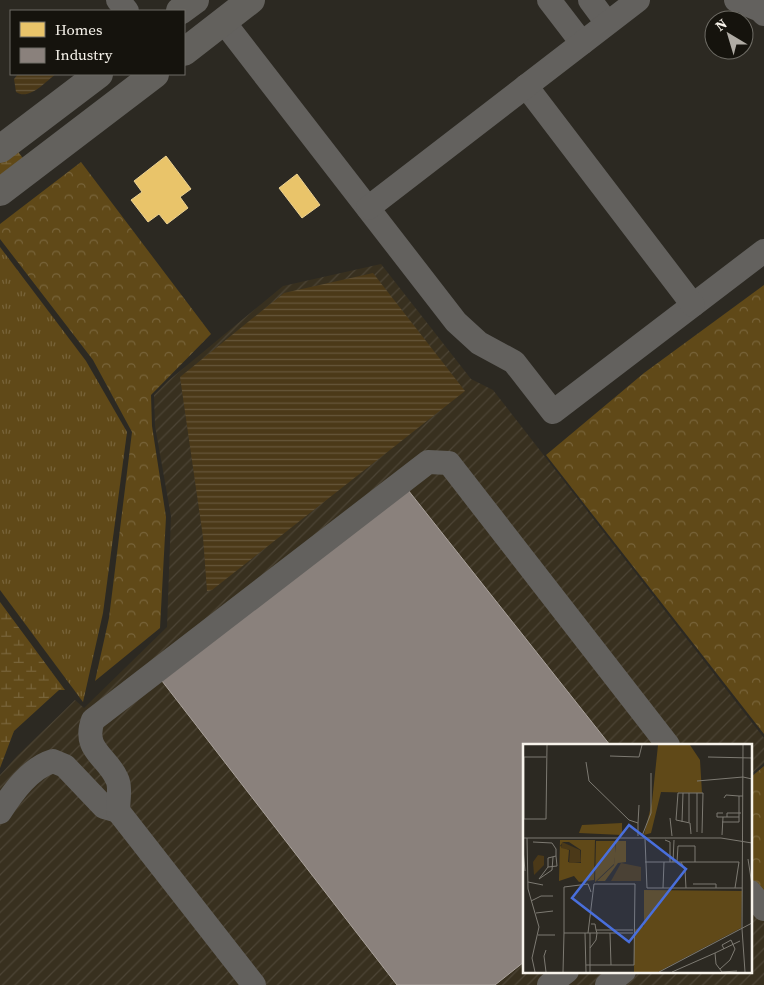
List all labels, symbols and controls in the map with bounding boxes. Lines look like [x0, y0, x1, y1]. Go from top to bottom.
legend [10, 10, 185, 75]
north arrow [704, 10, 754, 60]
text: N [711, 14, 731, 36]
text: Homes [55, 19, 102, 40]
text: Industry [55, 44, 113, 65]
inset map [523, 744, 752, 972]

